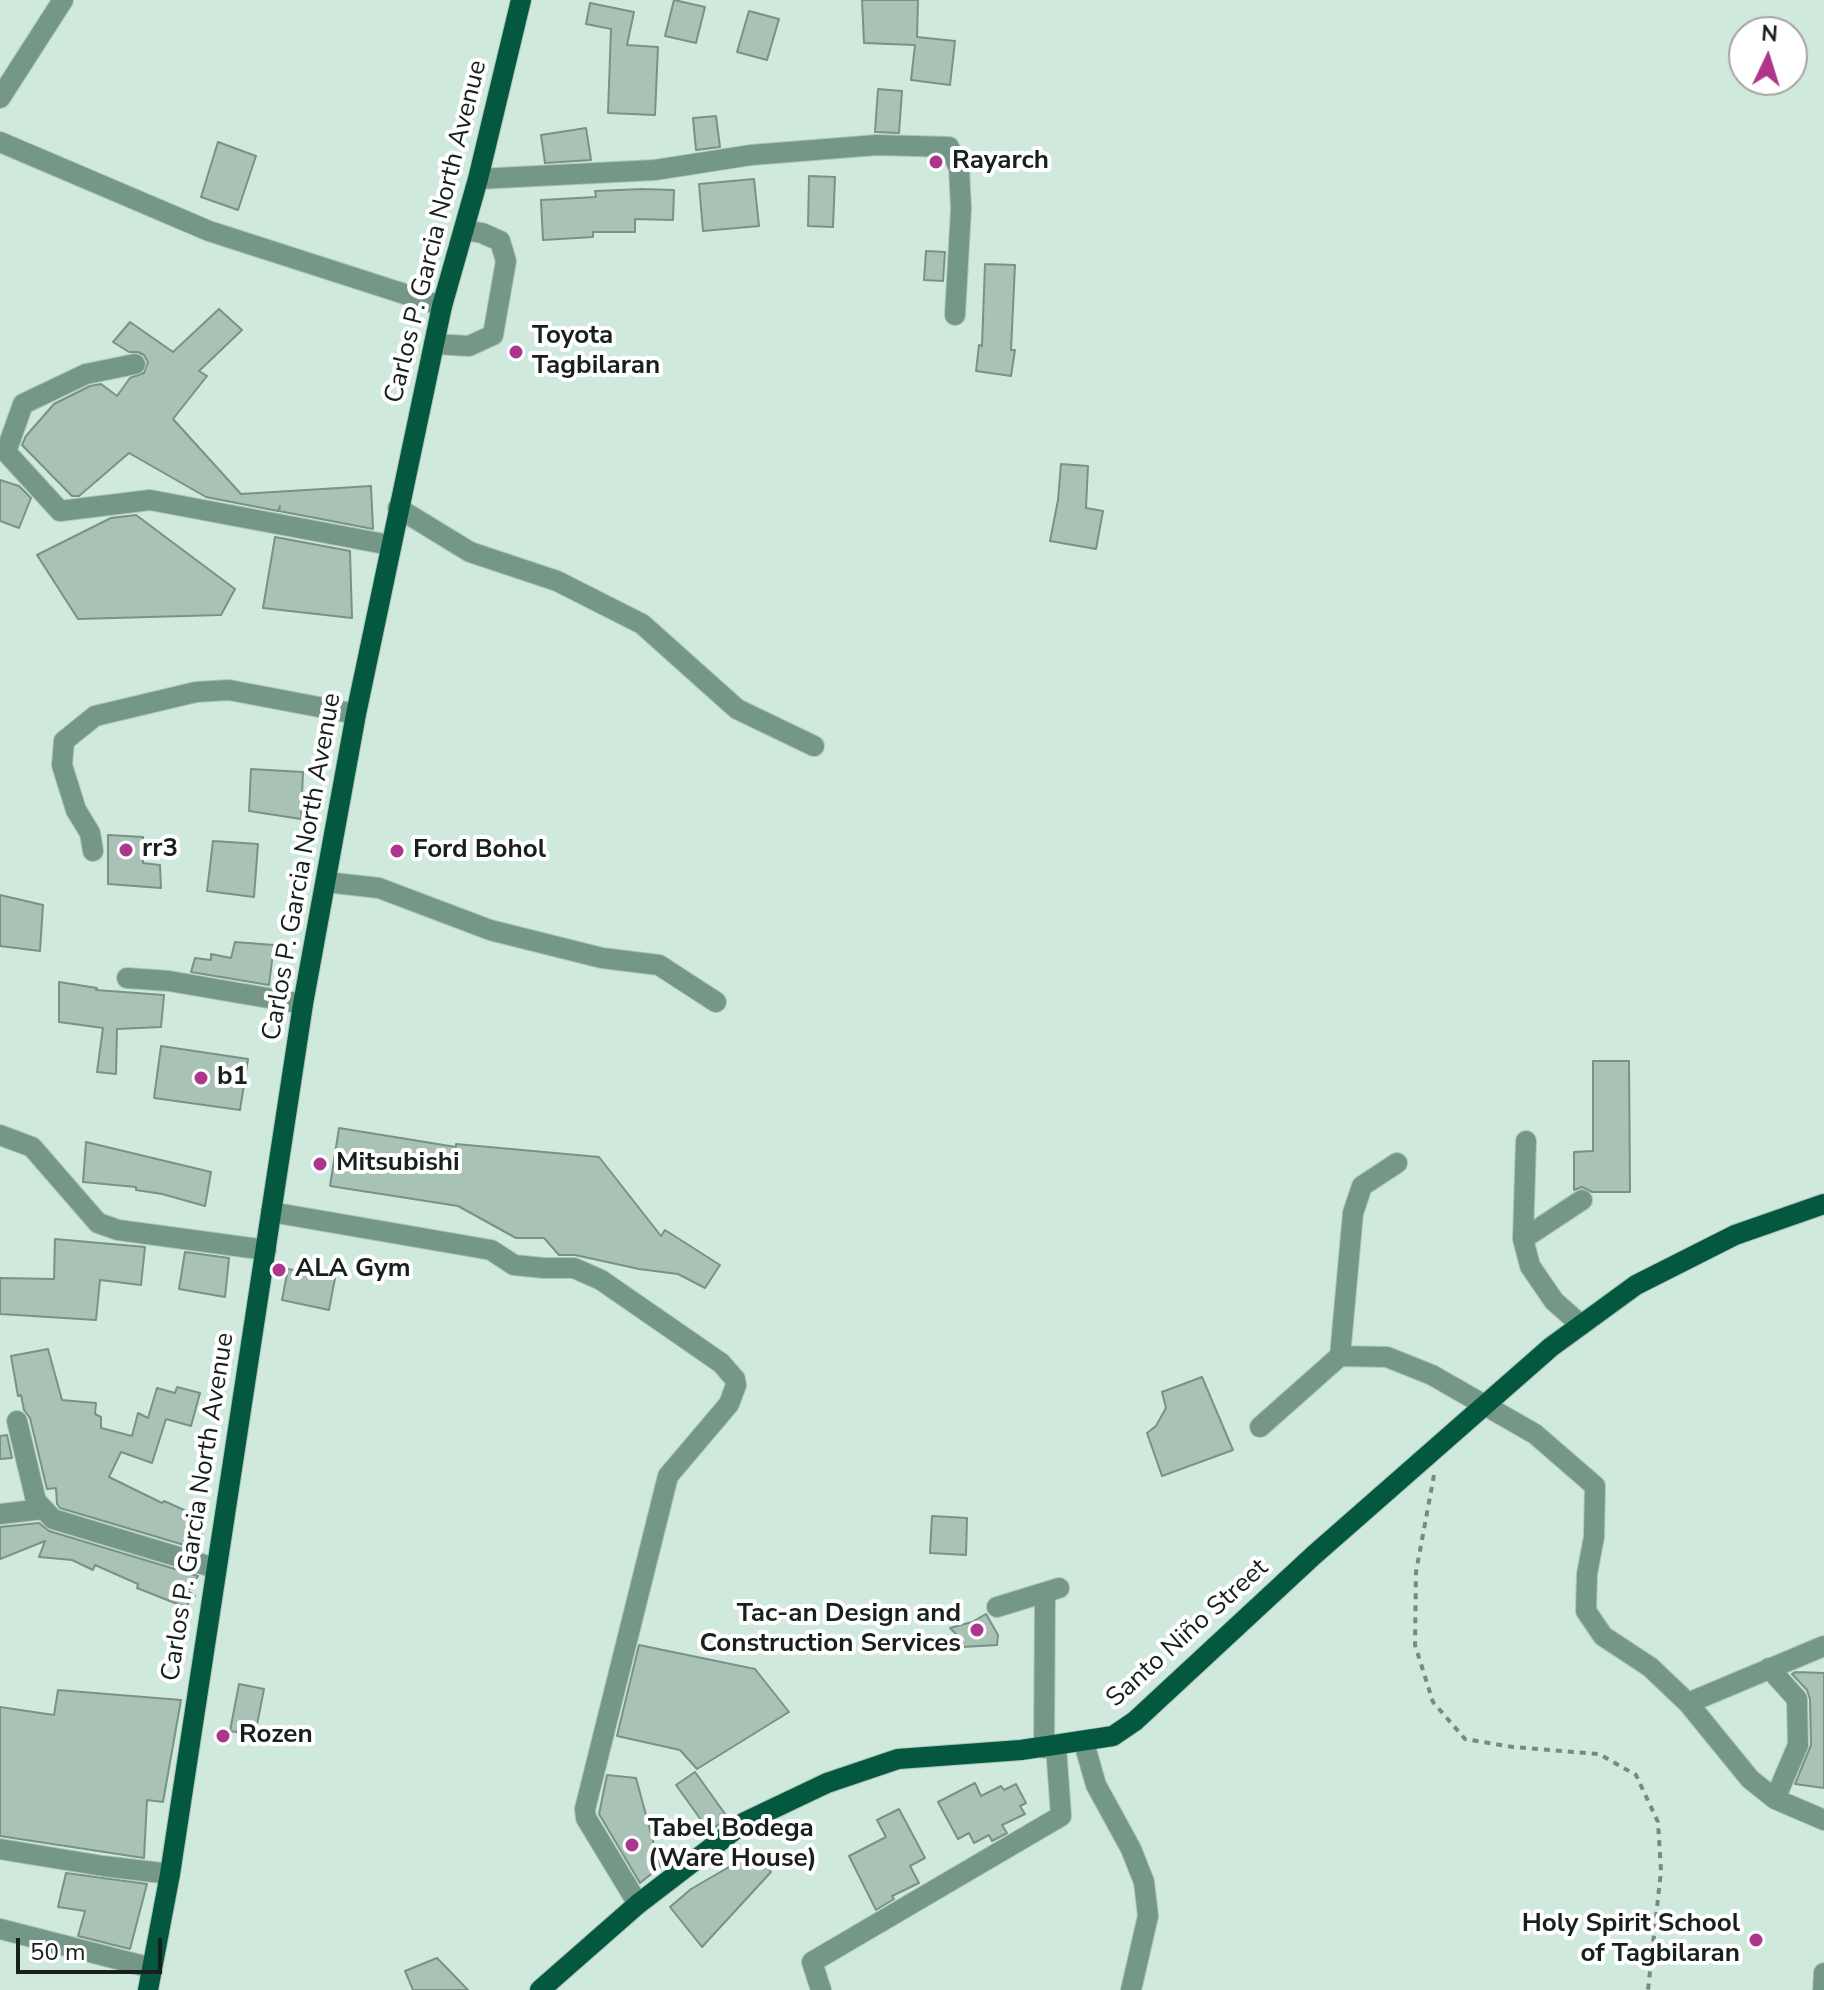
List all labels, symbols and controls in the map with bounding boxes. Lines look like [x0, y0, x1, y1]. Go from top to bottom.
north arrow [1728, 16, 1808, 96]
text: N [1760, 19, 1779, 50]
street label: Carlos P. Garcia North Avenue [379, 57, 495, 407]
place label: Rayarch [952, 146, 1049, 178]
marker: Rayarch [927, 153, 945, 171]
place label: Toyota Tagbilaran [532, 321, 660, 382]
marker: Toyota Tagbilaran [507, 343, 525, 361]
street label: Carlos P. Garcia North Avenue [257, 691, 349, 1043]
place label: rr3 [142, 834, 178, 866]
place label: Ford Bohol [413, 835, 546, 867]
marker: rr3 [117, 841, 135, 859]
marker: Ford Bohol [388, 842, 406, 860]
place label: b1 [217, 1062, 248, 1094]
marker: b1 [192, 1069, 210, 1087]
place label: Mitsubishi [336, 1148, 460, 1180]
marker: Mitsubishi [311, 1155, 329, 1173]
place label: ALA Gym [295, 1254, 411, 1286]
marker: ALA Gym [270, 1261, 288, 1279]
street label: Carlos P. Garcia North Avenue [156, 1331, 242, 1683]
street label: Santo Niño Street [1101, 1553, 1275, 1715]
place label: Tac-an Design and Construction Services [700, 1599, 961, 1660]
marker: Tac-an Design and Construction Services [968, 1621, 986, 1639]
place label: Rozen [239, 1720, 313, 1752]
marker: Rozen [214, 1727, 232, 1745]
place label: Tabel Bodega (Ware House) [648, 1814, 817, 1876]
marker: Tabel Bodega (Ware House) [623, 1836, 641, 1854]
place label: Holy Spirit School of Tagbilaran [1522, 1909, 1740, 1970]
scale bar [20, 1922, 166, 1972]
marker: Holy Spirit School of Tagbilaran [1747, 1931, 1765, 1949]
text: 50 m [30, 1936, 86, 1968]

